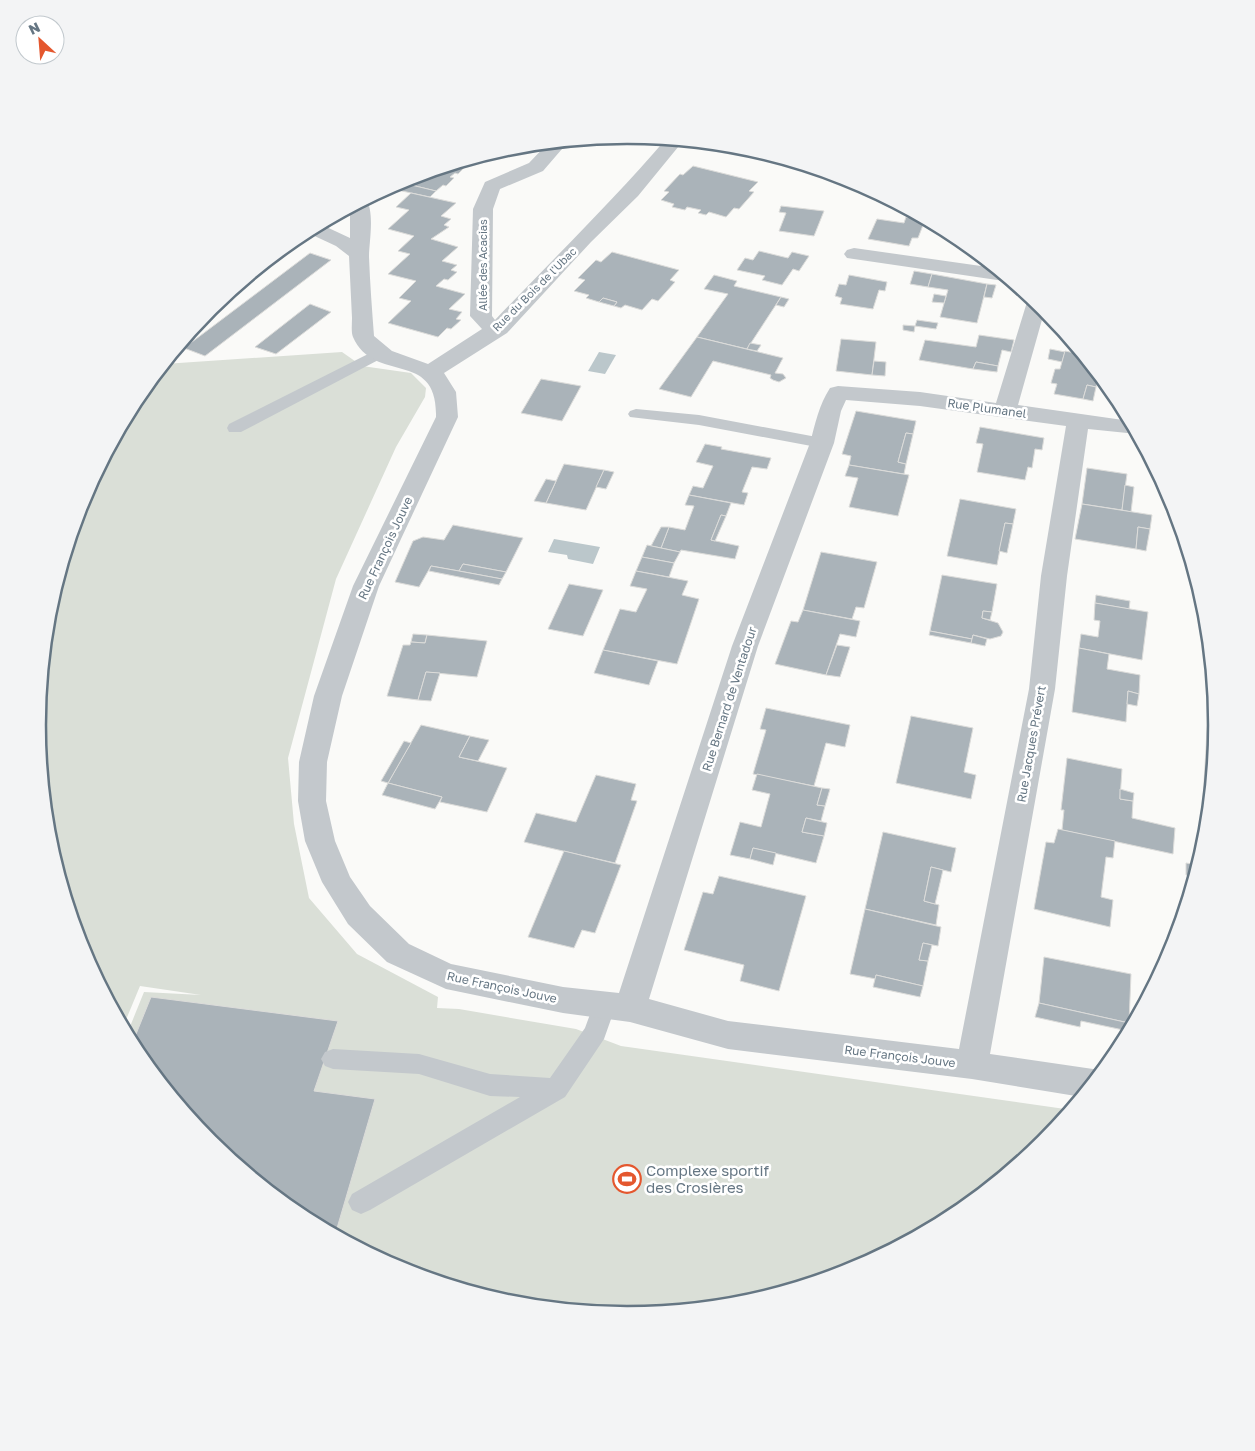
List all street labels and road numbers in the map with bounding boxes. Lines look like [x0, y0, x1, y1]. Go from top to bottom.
street label: Allée des Acacias [476, 219, 489, 311]
street label: Rue du Bois de l'Ubac [489, 244, 579, 334]
street label: Rue Plumanel [947, 395, 1028, 421]
street label: Rue François Jouve [355, 494, 415, 602]
street label: Rue Bernard de Ventadour [699, 625, 760, 773]
street label: Rue Jacques Prévert [1013, 684, 1049, 804]
street label: Rue François Jouve [446, 968, 558, 1006]
street label: Rue François Jouve [844, 1042, 956, 1070]

